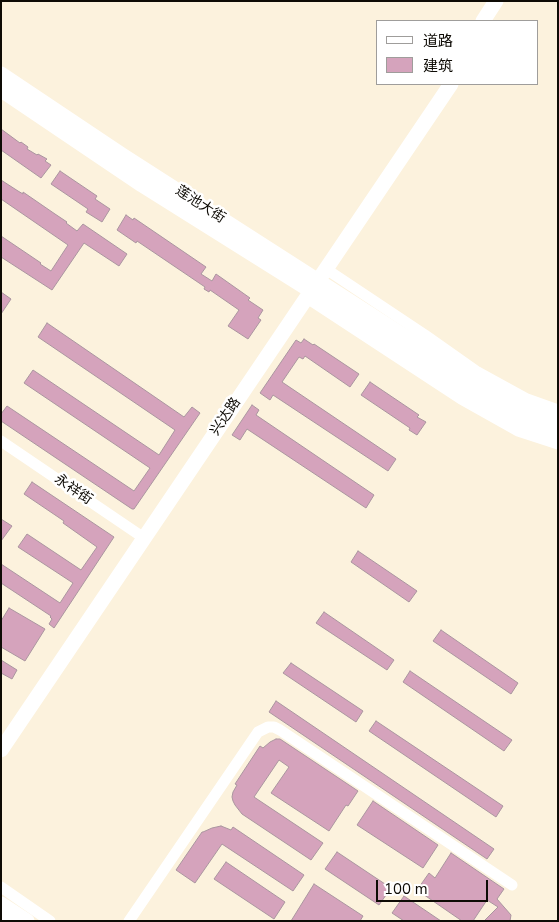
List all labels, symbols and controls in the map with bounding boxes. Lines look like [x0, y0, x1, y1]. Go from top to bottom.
legend [376, 20, 539, 85]
text: 道路 [423, 31, 453, 51]
text: 建筑 [423, 56, 453, 76]
street label: 莲池大街 [172, 183, 228, 227]
street label: 兴达路 [207, 395, 245, 439]
street label: 永祥街 [51, 471, 95, 509]
scale bar [379, 870, 492, 902]
text: 100 m [384, 879, 428, 899]

